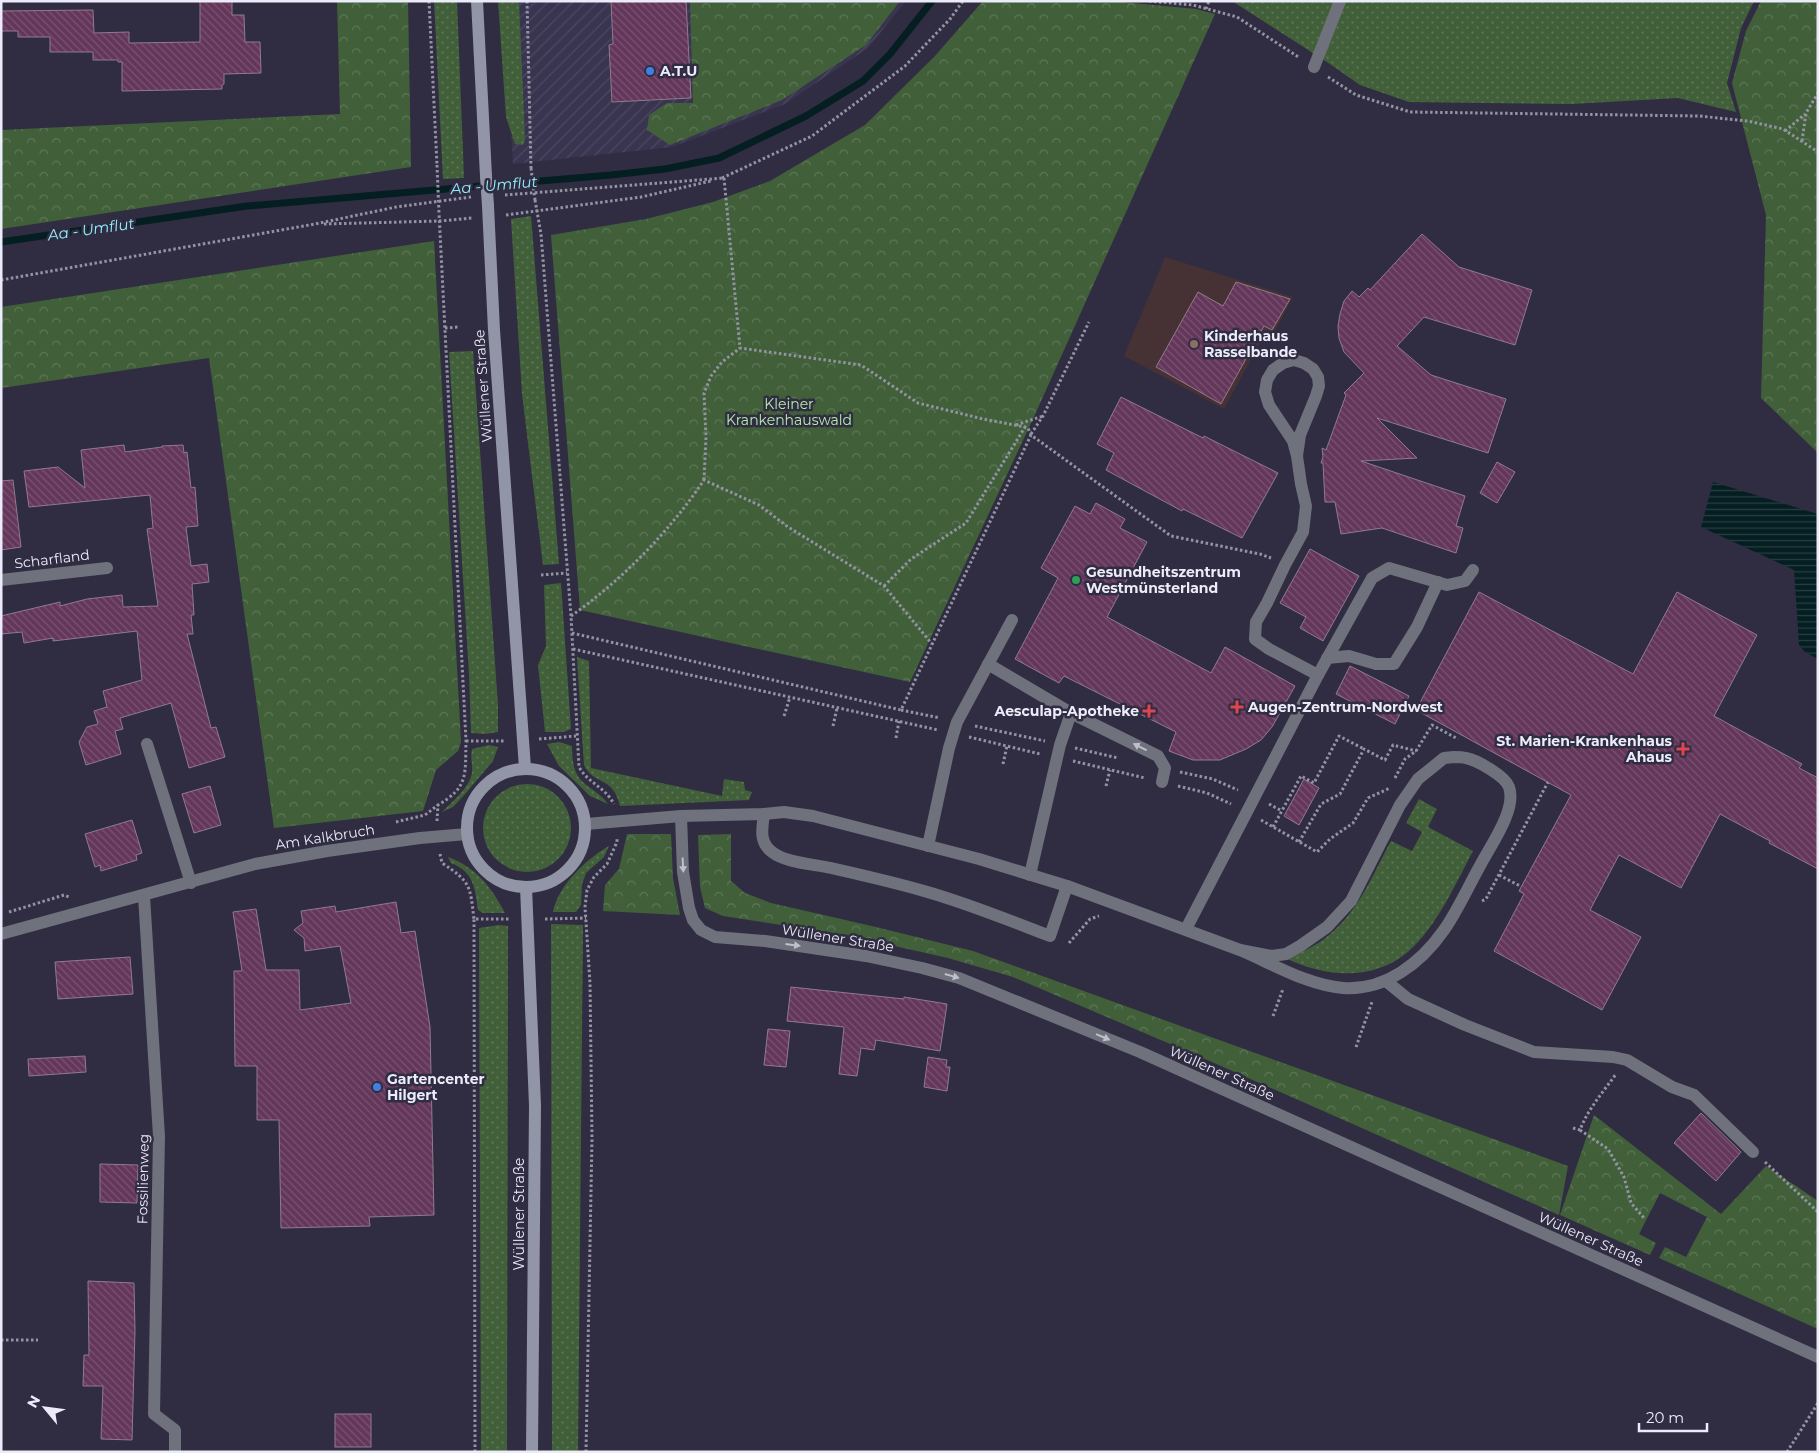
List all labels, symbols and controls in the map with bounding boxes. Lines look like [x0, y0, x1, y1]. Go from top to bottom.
place label: A.T.U [659, 62, 697, 80]
marker: A.T.U [644, 65, 656, 77]
water label: Aa - Umflut [449, 172, 538, 198]
water label: Aa - Umflut [46, 214, 135, 245]
place label: Kinderhaus Rasselbande [1204, 327, 1297, 361]
street label: Wüllener Straße [470, 329, 496, 443]
marker: Kinderhaus Rasselbande [1188, 338, 1200, 350]
park label: Kleiner Krankenhauswald [726, 395, 852, 429]
street label: Scharfland [13, 545, 91, 573]
place label: Gesundheitszentrum Westmünsterland [1086, 563, 1241, 597]
marker: Gesundheitszentrum Westmünsterland [1070, 574, 1082, 586]
place label: Augen-Zentrum-Nordwest [1247, 698, 1443, 716]
marker: Augen-Zentrum-Nordwest [1230, 700, 1244, 714]
place label: Aesculap-Apotheke [994, 702, 1139, 720]
marker: Aesculap-Apotheke [1143, 705, 1155, 717]
place label: St. Marien-Krankenhaus Ahaus [1496, 732, 1673, 766]
marker: St. Marien-Krankenhaus Ahaus [1676, 742, 1690, 756]
one-way arrow [1133, 743, 1147, 751]
street label: Am Kalkbruch [274, 820, 376, 854]
one-way arrow [680, 857, 688, 873]
street label: Wüllener Straße [781, 920, 895, 956]
one-way arrow [785, 941, 801, 949]
one-way arrow [945, 973, 960, 981]
one-way arrow [1096, 1033, 1110, 1041]
street label: Wüllener Straße [1167, 1042, 1277, 1104]
place label: Gartencenter Hilgert [387, 1070, 485, 1104]
marker: Gartencenter Hilgert [371, 1081, 383, 1093]
street label: Fossilienweg [133, 1134, 153, 1224]
street label: Wüllener Straße [510, 1157, 528, 1271]
street label: Wüllener Straße [1536, 1208, 1646, 1270]
north arrow [20, 1383, 70, 1433]
text: N [23, 1392, 44, 1411]
scale bar [1639, 1400, 1706, 1432]
text: 20 m [1646, 1408, 1684, 1427]

